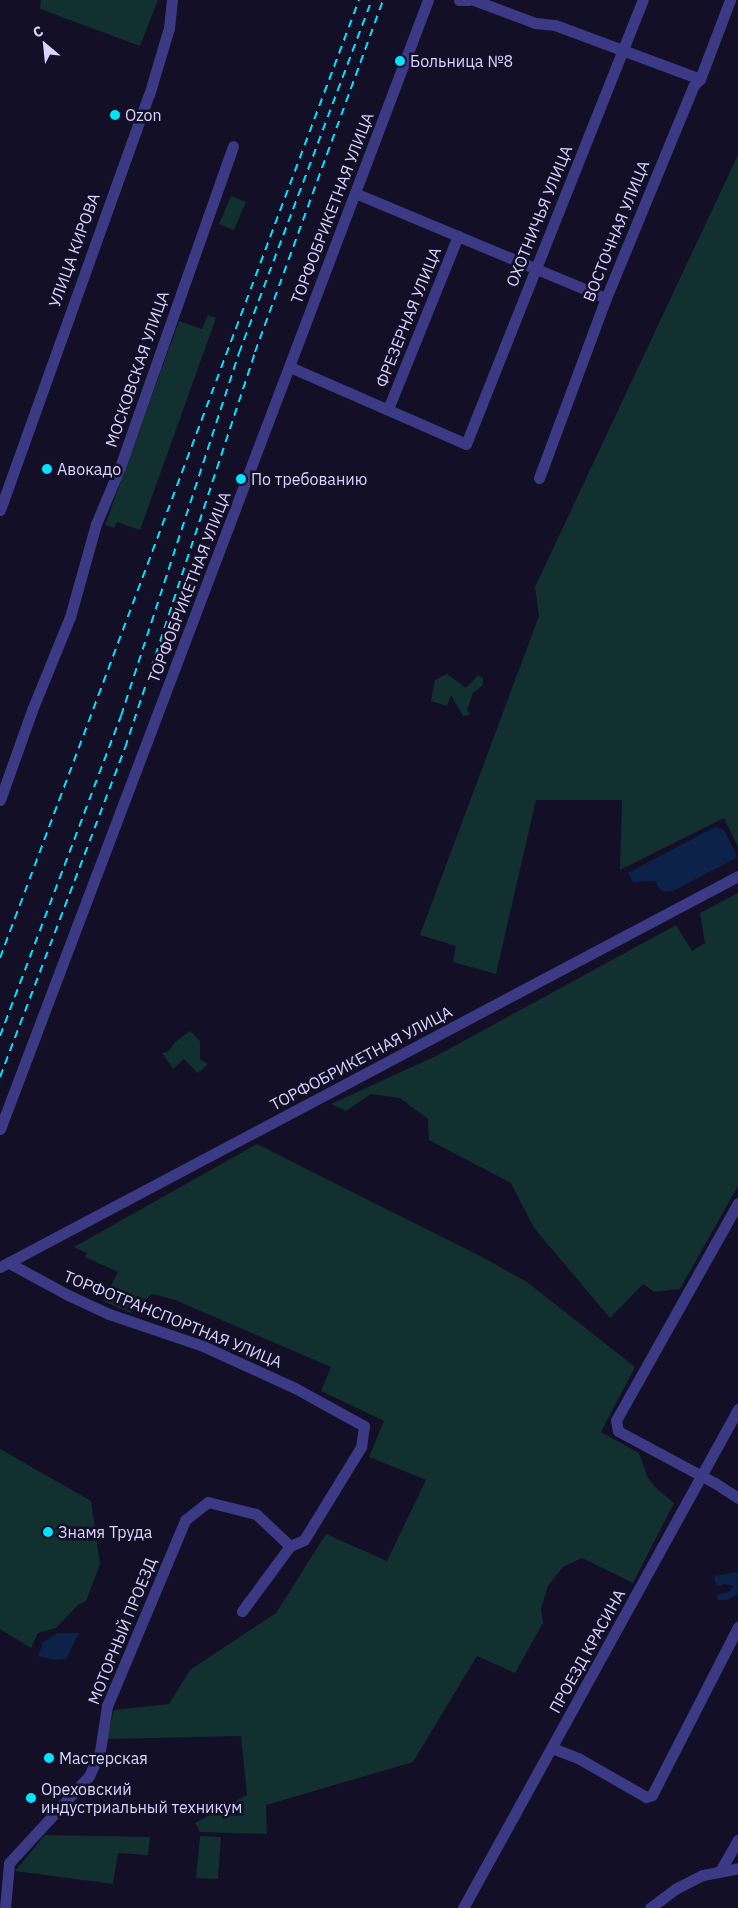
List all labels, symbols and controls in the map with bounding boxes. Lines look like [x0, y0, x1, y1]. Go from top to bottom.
north arrow [20, 20, 70, 70]
text: С [30, 22, 46, 42]
place label: Больница №8 [410, 51, 513, 71]
marker: Больница №8 [394, 55, 406, 67]
place label: Ozon [125, 105, 162, 125]
marker: Ozon [109, 109, 121, 121]
street label: ТОРФОБРИКЕТНАЯ УЛИЦА [287, 110, 377, 306]
street label: ОХОТНИЧЬЯ УЛИЦА [502, 143, 576, 289]
street label: ВОСТОЧНАЯ УЛИЦА [579, 158, 653, 304]
street label: УЛИЦА КИРОВА [44, 190, 104, 310]
street label: ФРЕЗЕРНАЯ УЛИЦА [371, 244, 445, 390]
street label: МОСКОВСКАЯ УЛИЦА [101, 288, 173, 450]
place label: Авокадо [57, 459, 121, 479]
marker: Авокадо [41, 463, 53, 475]
place label: По требованию [251, 469, 367, 489]
marker: По требованию [235, 473, 247, 485]
street label: ТОРФОБРИКЕТНАЯ УЛИЦА [144, 489, 234, 685]
street label: ТОРФОБРИКЕТНАЯ УЛИЦА [267, 1002, 455, 1114]
street label: ТОРФОТРАНСПОРТНАЯ УЛИЦА [61, 1266, 285, 1372]
place label: Знамя Труда [58, 1522, 152, 1542]
marker: Знамя Труда [42, 1526, 54, 1538]
street label: МОТОРНЫЙ ПРОЕЗД [84, 1555, 160, 1707]
street label: ПРОЕЗД КРАСИНА [545, 1586, 629, 1716]
place label: Мастерская [59, 1748, 148, 1768]
marker: Мастерская [43, 1752, 55, 1764]
place label: Ореховский индустриальный техникум [41, 1779, 242, 1817]
marker: Ореховский индустриальный техникум [25, 1792, 37, 1804]

